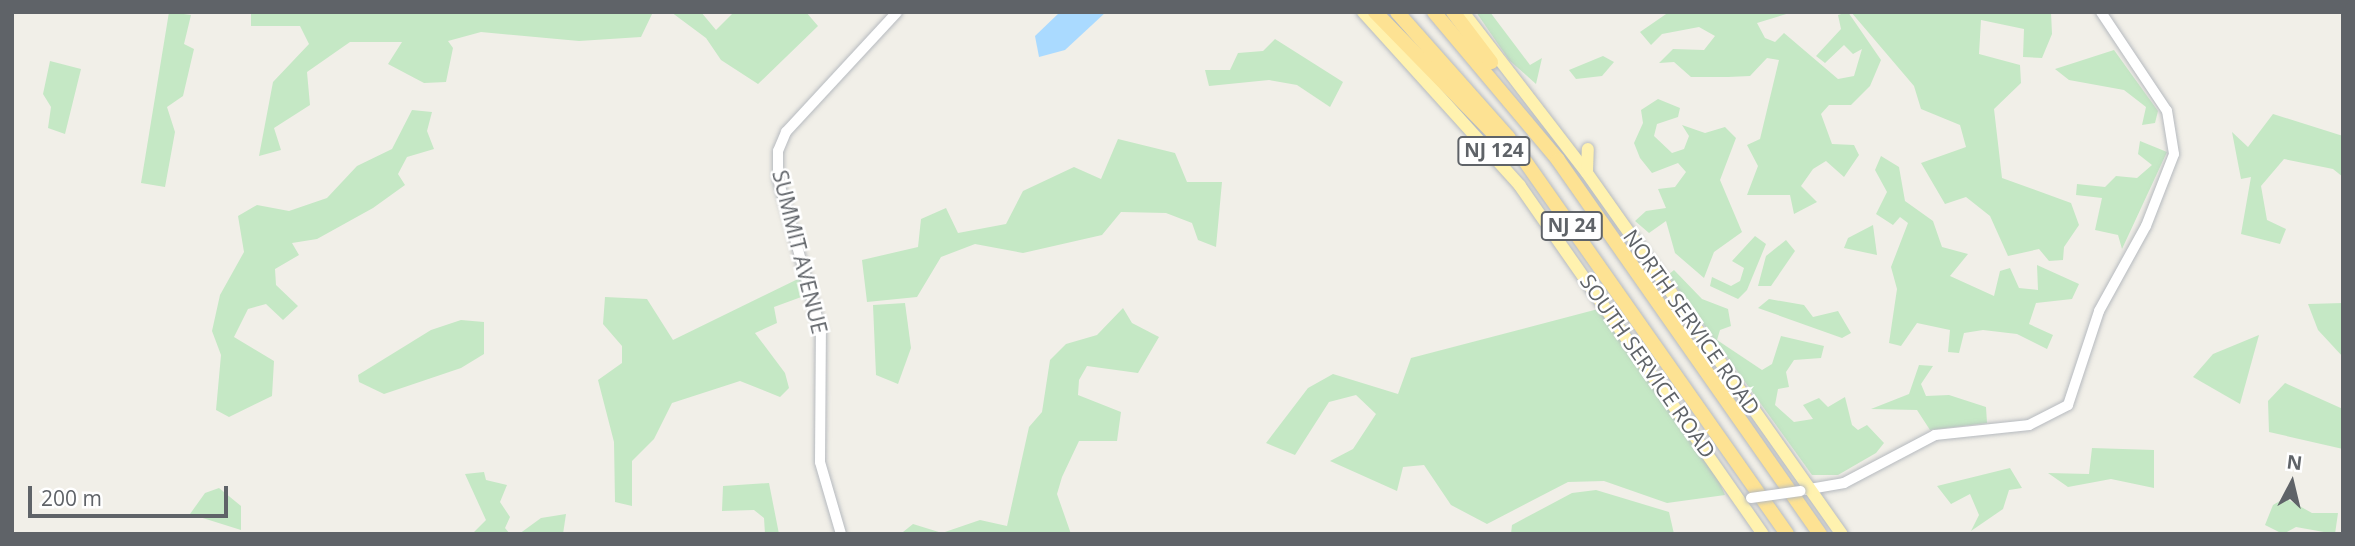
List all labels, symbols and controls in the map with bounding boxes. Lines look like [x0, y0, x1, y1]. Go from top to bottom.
road number: NJ 124 [1457, 136, 1531, 167]
street label: SUMMIT AVENUE [767, 168, 833, 336]
road number: NJ 24 [1540, 210, 1604, 242]
street label: NORTH SERVICE ROAD [1618, 225, 1766, 419]
street label: SOUTH SERVICE ROAD [1575, 269, 1721, 463]
north arrow [2257, 448, 2327, 518]
text: N [2285, 448, 2304, 476]
scale bar [32, 472, 231, 516]
text: 200 m [41, 484, 102, 512]

